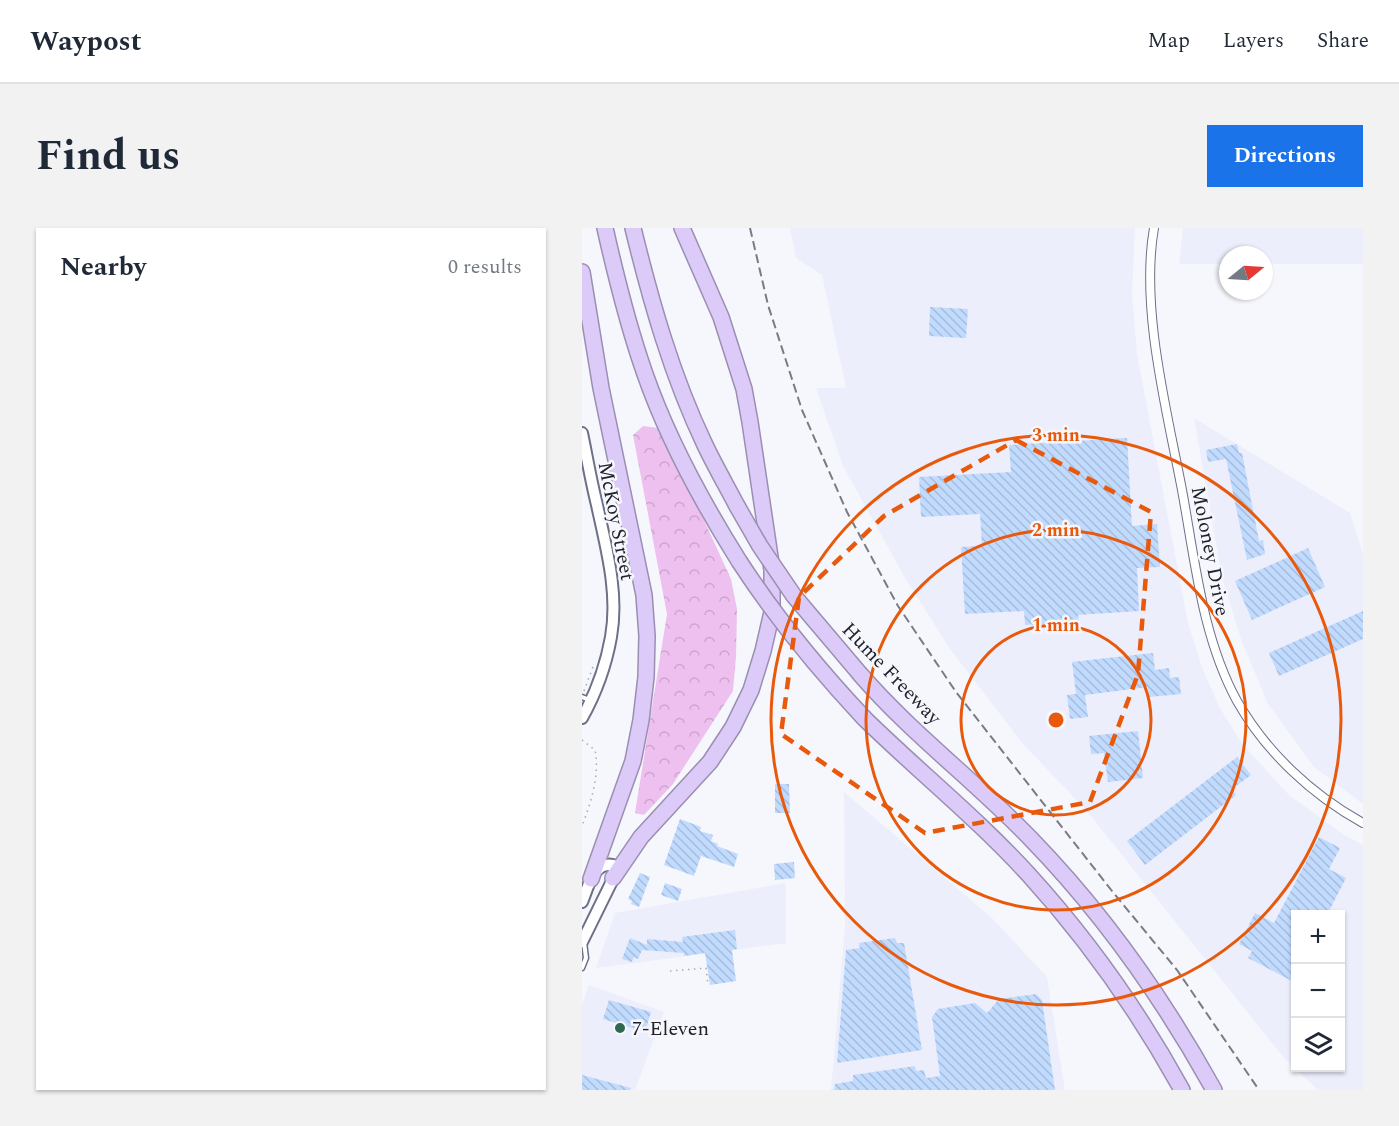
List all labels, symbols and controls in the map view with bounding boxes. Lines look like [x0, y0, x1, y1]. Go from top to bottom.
text: Waypost [30, 20, 141, 63]
text: Map [1148, 25, 1190, 57]
text: Layers [1223, 25, 1284, 57]
text: Share [1317, 25, 1369, 57]
text: Find us [36, 125, 180, 188]
button: Directions [1207, 125, 1363, 187]
north arrow [1219, 246, 1273, 300]
text: Nearby [60, 247, 146, 287]
text: 0 results [448, 252, 522, 282]
text: 3 min [1032, 422, 1080, 449]
street label: McKoy Street [590, 459, 642, 583]
street label: Moloney Drive [1183, 484, 1237, 619]
text: 2 min [1032, 517, 1080, 544]
text: 1 min [1032, 612, 1080, 639]
street label: Hume Freeway [834, 616, 949, 733]
centre of rings [1046, 710, 1066, 730]
map controls [1291, 910, 1345, 1072]
button: + [1291, 910, 1345, 964]
button: − [1291, 964, 1345, 1018]
place label: 7-Eleven [632, 1014, 709, 1044]
button: layers [1291, 1018, 1345, 1072]
marker: 7-Eleven [613, 1021, 627, 1035]

